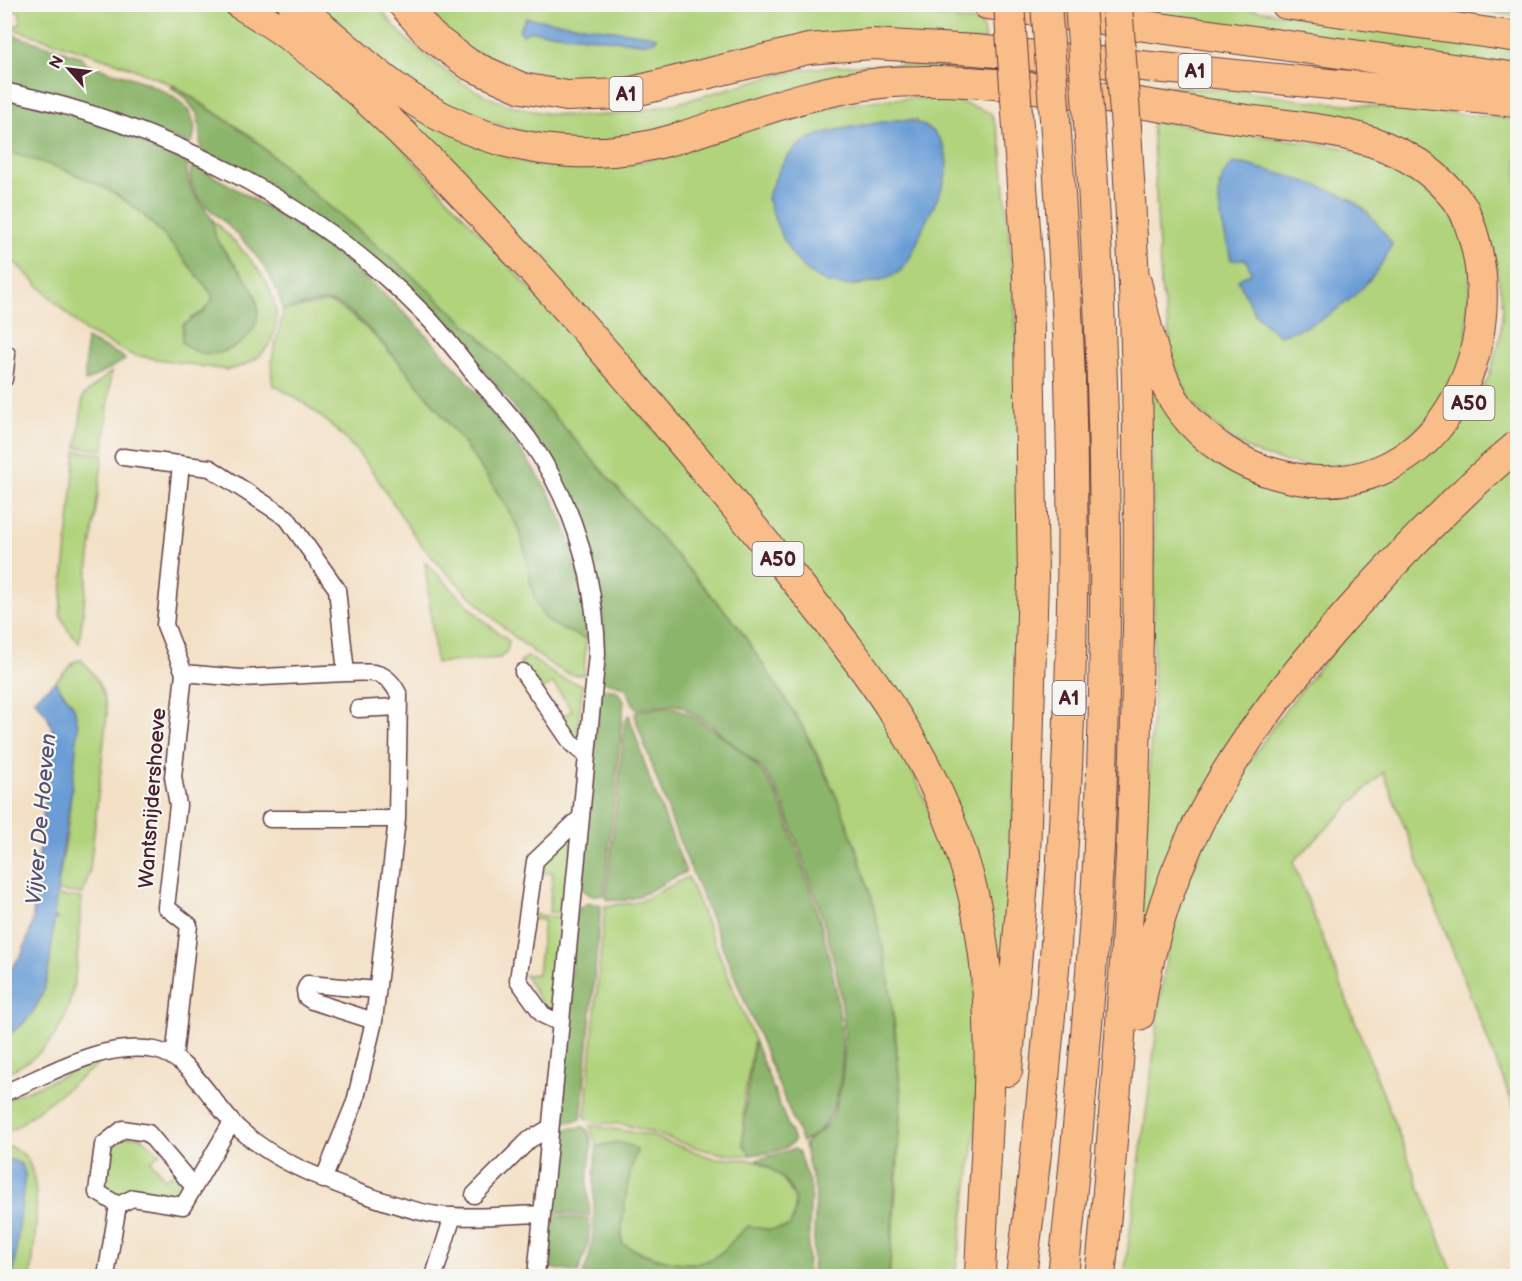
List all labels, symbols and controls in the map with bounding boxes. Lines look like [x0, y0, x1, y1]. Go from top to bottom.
north arrow [39, 39, 99, 99]
text: N [46, 53, 68, 72]
road number: A1 [1178, 54, 1212, 88]
road number: A1 [610, 77, 642, 111]
road number: A50 [1444, 386, 1494, 420]
road number: A50 [752, 542, 804, 576]
road number: A1 [1052, 681, 1086, 715]
street label: Wantsnijdershoeve [134, 707, 171, 889]
water label: Vijver De Hoeven [21, 732, 62, 906]

